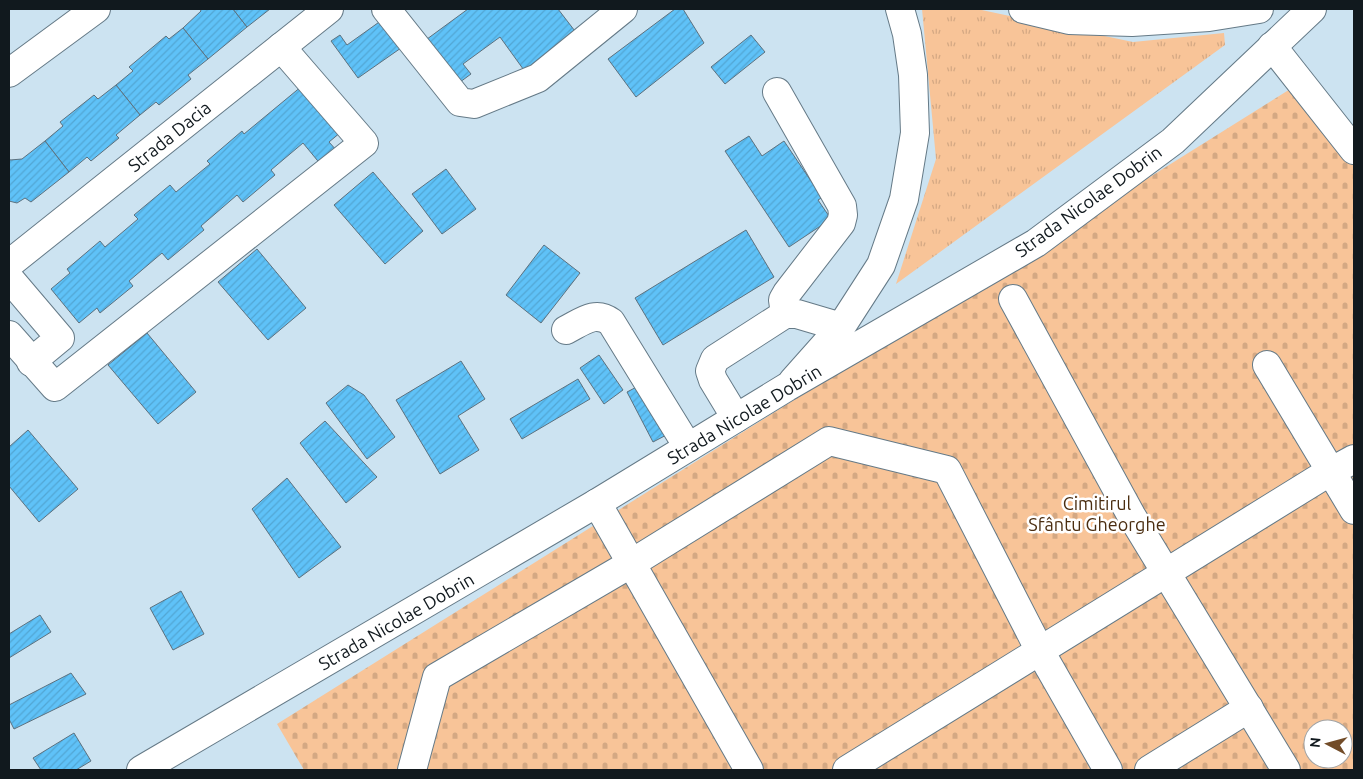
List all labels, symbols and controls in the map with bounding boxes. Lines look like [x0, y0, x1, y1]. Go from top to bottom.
street label: Strada Dacia [124, 97, 214, 175]
street label: Strada Nicolae Dobrin [1011, 141, 1165, 261]
street label: Strada Nicolae Dobrin [663, 360, 825, 468]
park label: Cimitirul Sfântu Gheorghe [1028, 493, 1166, 534]
street label: Strada Nicolae Dobrin [315, 568, 477, 674]
north arrow [1303, 719, 1353, 769]
text: N [1307, 737, 1324, 749]

